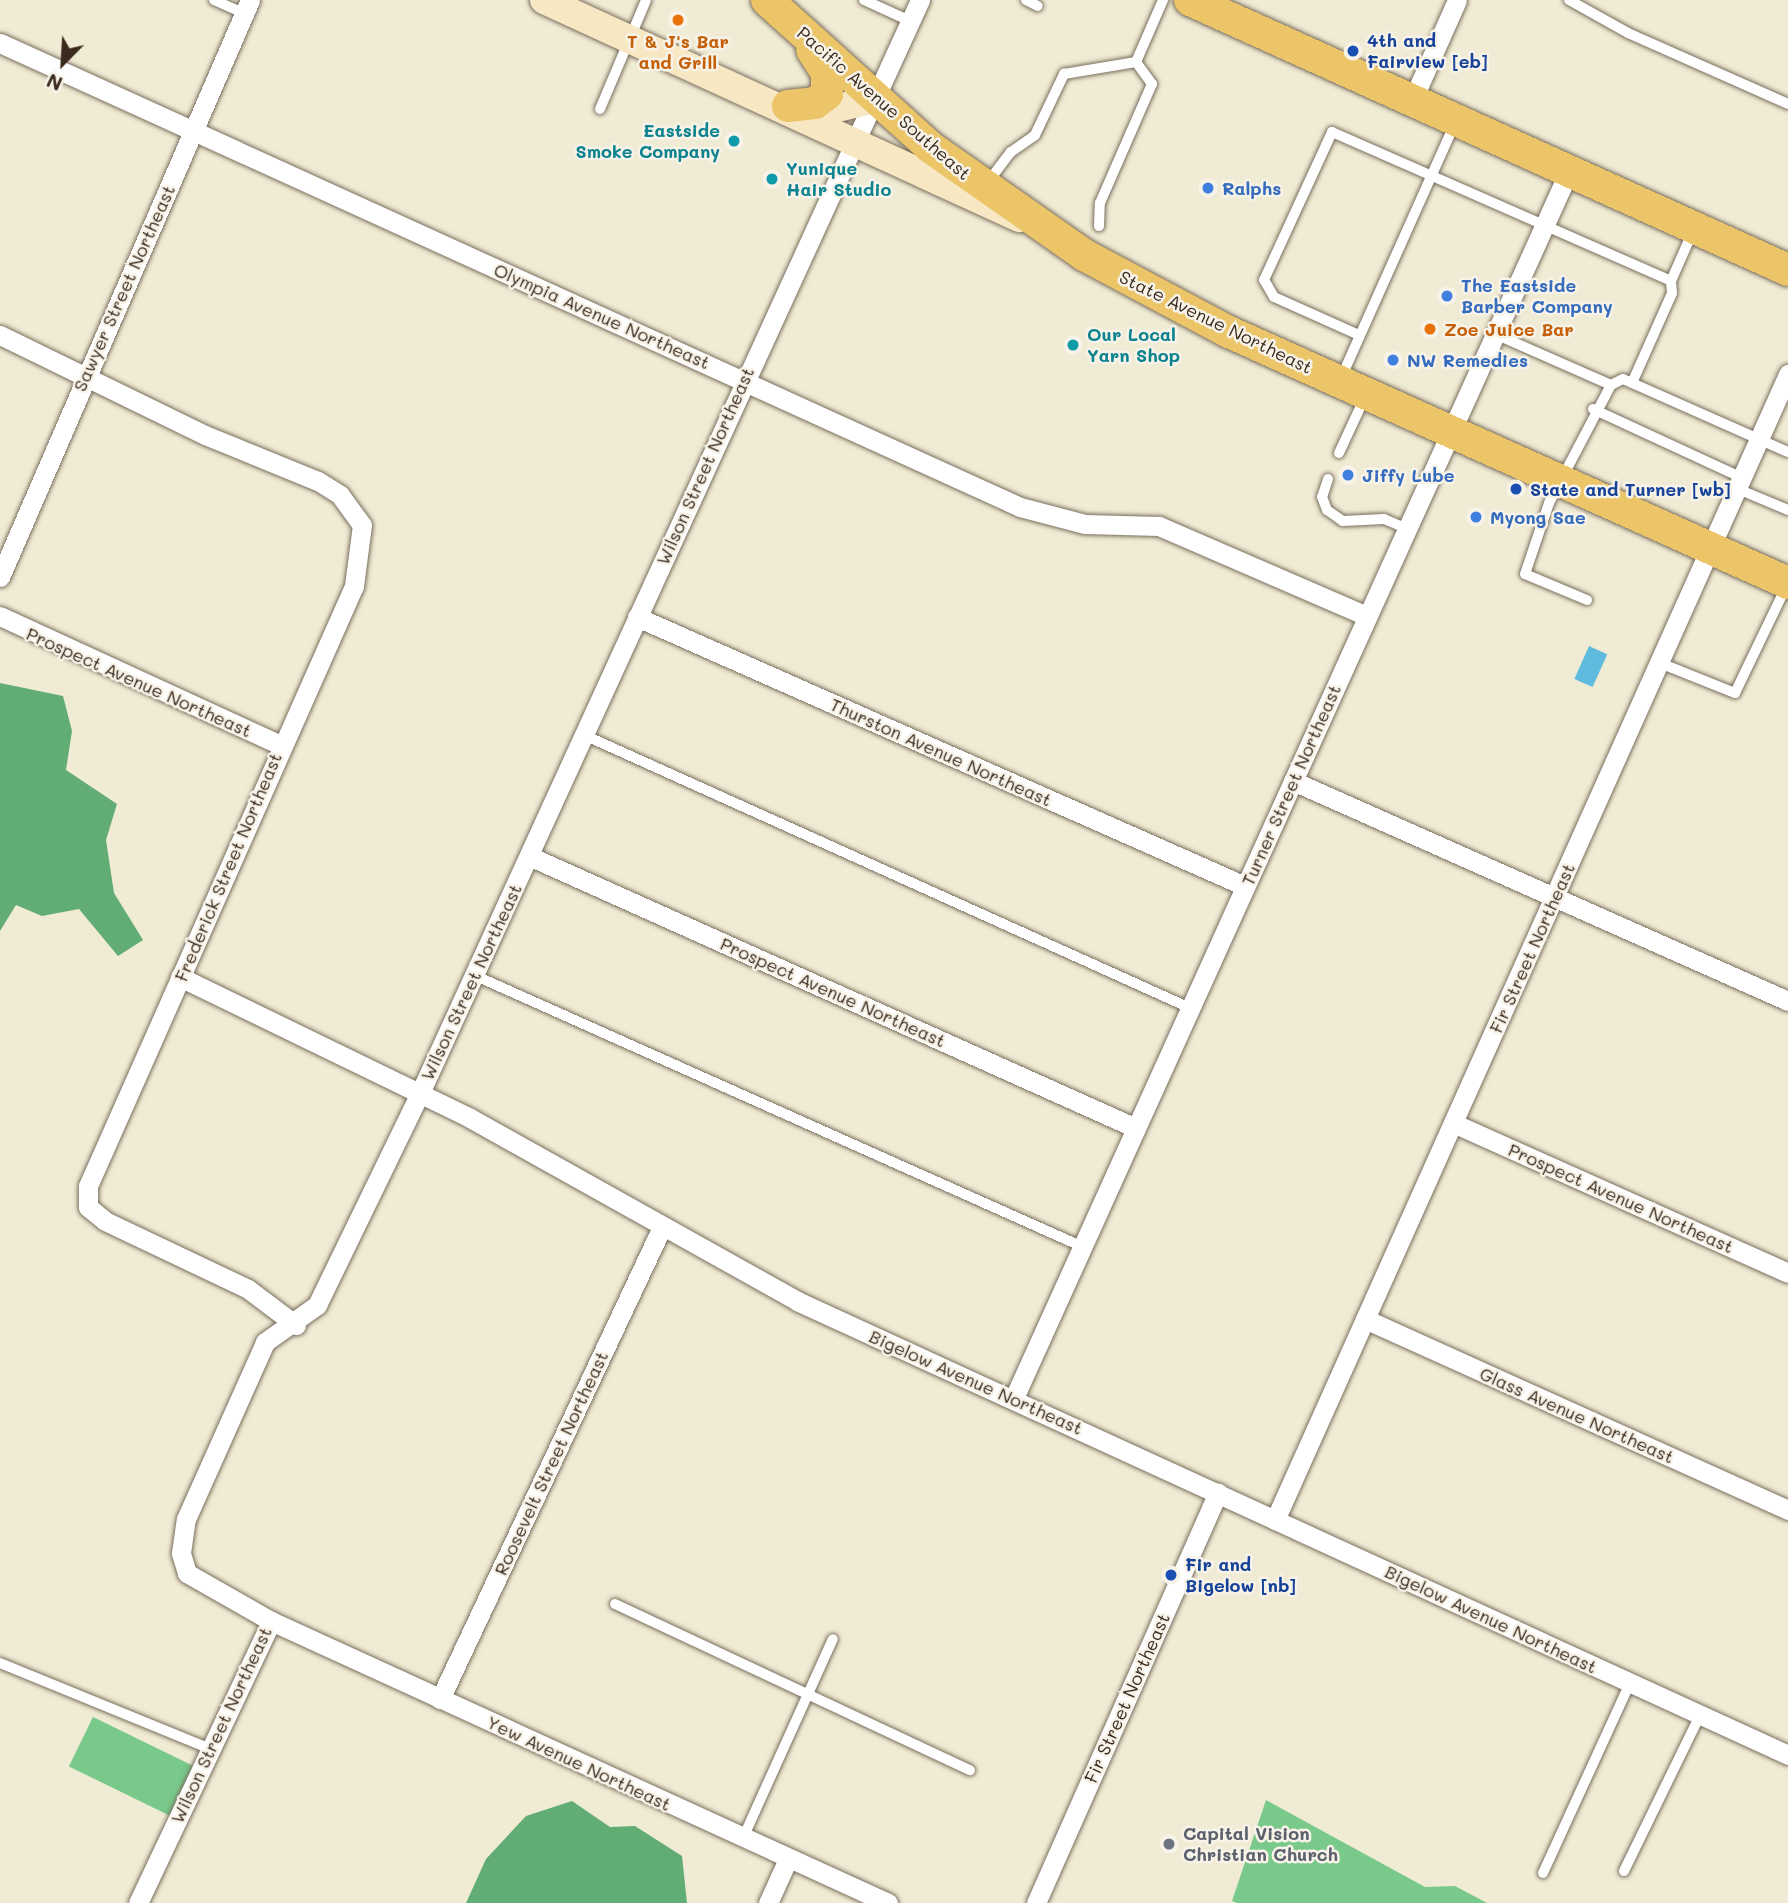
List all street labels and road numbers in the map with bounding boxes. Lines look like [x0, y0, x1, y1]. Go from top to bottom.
street label: Pacific Avenue Southeast [793, 22, 975, 184]
street label: Sawyer Street Northeast [69, 181, 179, 395]
street label: Olympia Avenue Northeast [491, 258, 713, 374]
street label: State Avenue Northeast [1116, 266, 1316, 378]
street label: Wilson Street Northeast [652, 364, 758, 568]
street label: Prospect Avenue Northeast [23, 622, 255, 742]
street label: Turner Street Northeast [1237, 681, 1345, 889]
street label: Thurston Avenue Northeast [827, 693, 1055, 811]
street label: Frederick Street Northeast [170, 749, 286, 985]
street label: Fir Street Northeast [1485, 860, 1579, 1036]
street label: Wilson Street Northeast [416, 880, 526, 1084]
street label: Prospect Avenue Northeast [717, 932, 949, 1052]
street label: Prospect Avenue Northeast [1505, 1138, 1737, 1258]
street label: Bigelow Avenue Northeast [866, 1325, 1086, 1439]
street label: Roosevelt Street Northeast [489, 1348, 613, 1578]
street label: Glass Avenue Northeast [1476, 1362, 1678, 1468]
street label: Bigelow Avenue Northeast [1382, 1560, 1600, 1678]
street label: Fir Street Northeast [1080, 1610, 1174, 1786]
street label: Wilson Street Northeast [166, 1623, 276, 1827]
street label: Yew Avenue Northeast [483, 1711, 675, 1815]

